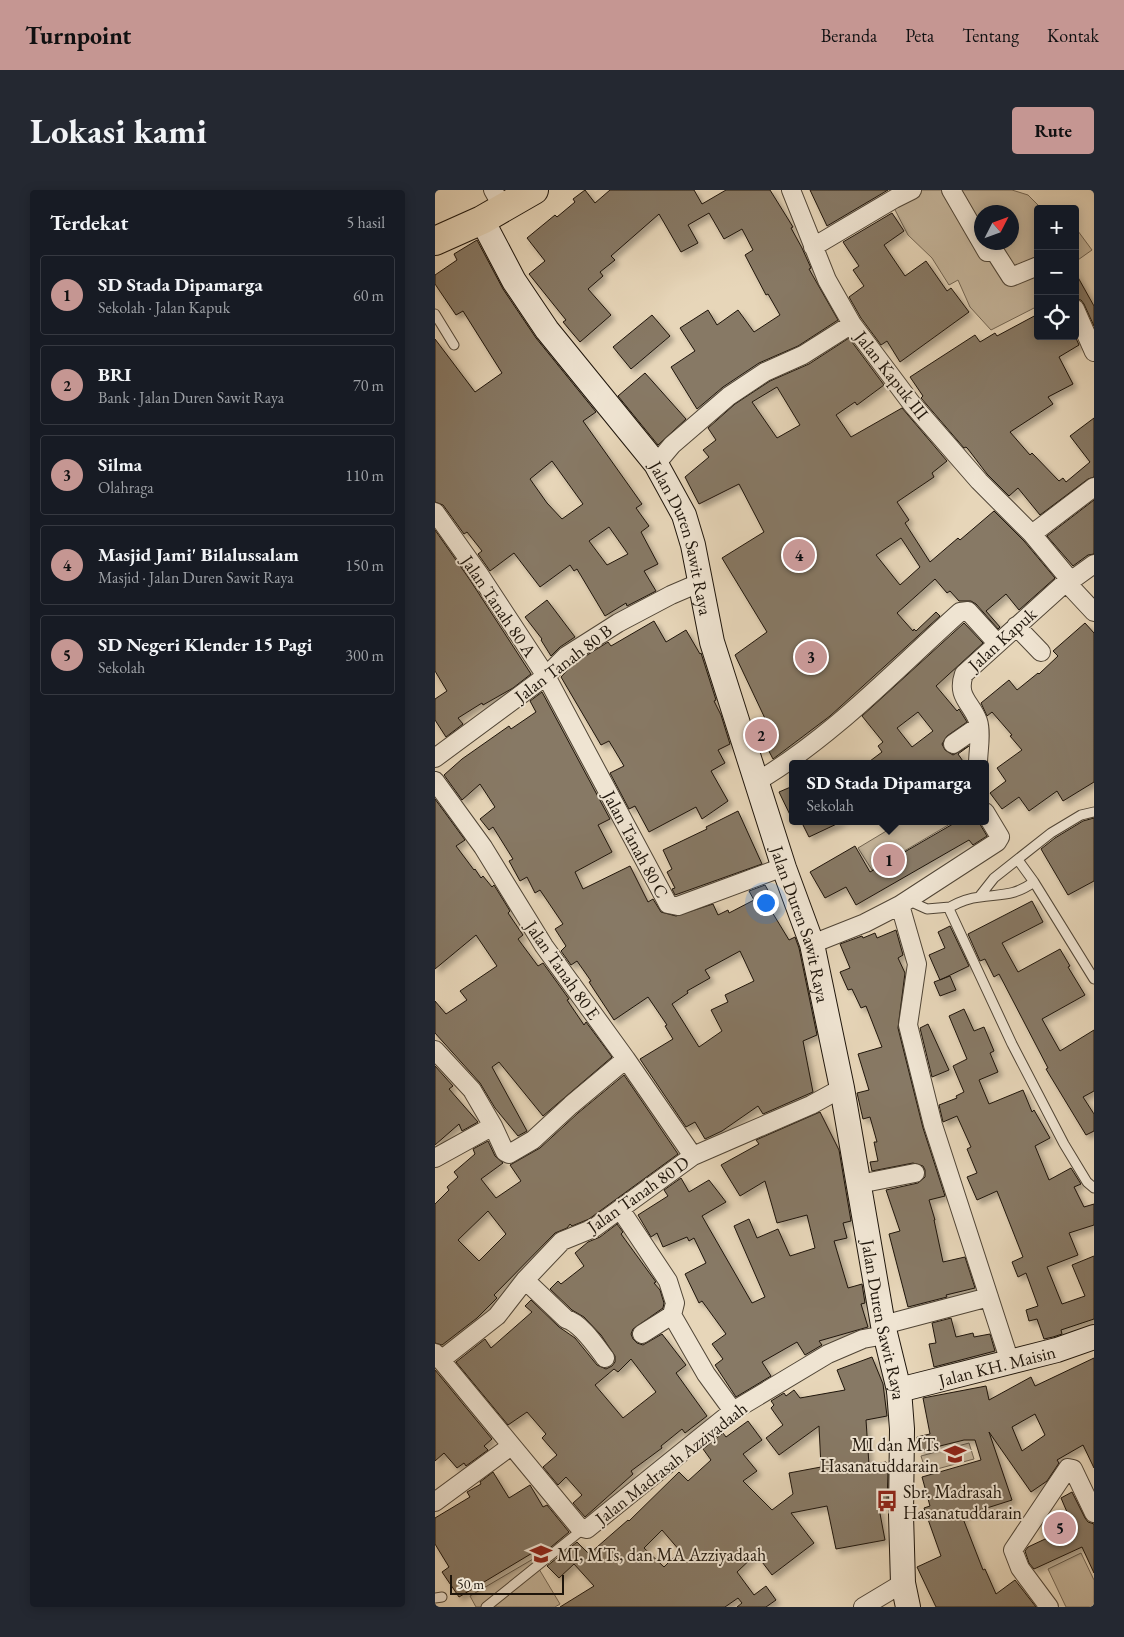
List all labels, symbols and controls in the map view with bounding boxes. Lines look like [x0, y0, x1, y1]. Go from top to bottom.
text: Turnpoint [25, 20, 131, 51]
text: Beranda [821, 24, 877, 47]
text: Peta [905, 24, 934, 47]
text: Tentang [962, 24, 1019, 47]
text: Kontak [1047, 24, 1099, 47]
button: Rute [1012, 107, 1094, 154]
text: Lokasi kami [30, 108, 207, 153]
north arrow [974, 205, 1019, 250]
map controls [1034, 205, 1079, 340]
button: + [1034, 205, 1079, 250]
text: Terdekat [50, 209, 128, 236]
text: 5 hasil [347, 212, 385, 233]
button: − [1034, 250, 1079, 295]
text: SD Stada Dipamarga [98, 272, 263, 297]
text: 1 [63, 285, 71, 306]
text: 60 m [353, 285, 384, 306]
button: locate [1034, 295, 1079, 340]
text: Sekolah · Jalan Kapuk [98, 297, 230, 318]
street label: Jalan Kapuk III [849, 324, 934, 424]
text: BRI [98, 362, 131, 387]
text: 2 [63, 375, 71, 396]
text: 70 m [353, 375, 384, 396]
text: Bank · Jalan Duren Sawit Raya [98, 387, 284, 408]
text: Silma [98, 452, 142, 477]
street label: Jalan Duren Sawit Raya [644, 455, 718, 618]
text: 3 [63, 465, 71, 486]
text: 110 m [345, 465, 384, 486]
text: Olahraga [98, 477, 154, 498]
pin: 4 [783, 536, 815, 574]
text: Masjid Jami' Bilalussalam [98, 542, 299, 567]
street label: Jalan Tanah 80 A [455, 549, 542, 662]
text: 4 [63, 555, 71, 576]
text: 150 m [345, 555, 384, 576]
text: Masjid · Jalan Duren Sawit Raya [98, 567, 294, 588]
street label: Jalan Kapuk [961, 602, 1042, 677]
street label: Jalan Tanah 80 B [508, 619, 616, 708]
text: SD Negeri Klender 15 Pagi [98, 632, 312, 657]
pin: 3 [795, 638, 827, 676]
text: 5 [63, 645, 71, 666]
text: 300 m [345, 645, 384, 666]
text: Sekolah [98, 657, 145, 678]
pin: 2 [745, 716, 777, 754]
popup [789, 760, 989, 825]
text: SD Stada Dipamarga [807, 770, 971, 795]
street label: Jalan Tanah 80 C [597, 785, 674, 902]
text: Sekolah [807, 795, 854, 816]
street label: Jalan Duren Sawit Raya [766, 841, 836, 1005]
pin: 1 [873, 841, 905, 879]
your location [753, 890, 779, 916]
street label: Jalan Tanah 80 E [519, 914, 606, 1024]
street label: Jalan Tanah 80 D [581, 1150, 693, 1239]
street label: Jalan Duren Sawit Raya [857, 1236, 911, 1401]
street label: Jalan KH. Maisin [934, 1339, 1058, 1392]
street label: Jalan Madrasah Azziyadaah [589, 1396, 752, 1531]
place label: MI dan MTs Hasanatuddarain [820, 1433, 939, 1477]
school or university icon: MI dan MTs Hasanatuddarain [942, 1441, 968, 1467]
place label: Sbr. Madrasah Hasanatuddarain [903, 1480, 1023, 1524]
bus stop icon: Sbr. Madrasah Hasanatuddarain [874, 1488, 900, 1514]
pin: 5 [1044, 1509, 1076, 1547]
school or university icon: MI, MTs, dan MA Azziyadaah [528, 1541, 554, 1567]
place label: MI, MTs, dan MA Azziyadaah [557, 1543, 766, 1566]
scale bar [450, 1572, 564, 1595]
text: 50 m [457, 1575, 484, 1593]

